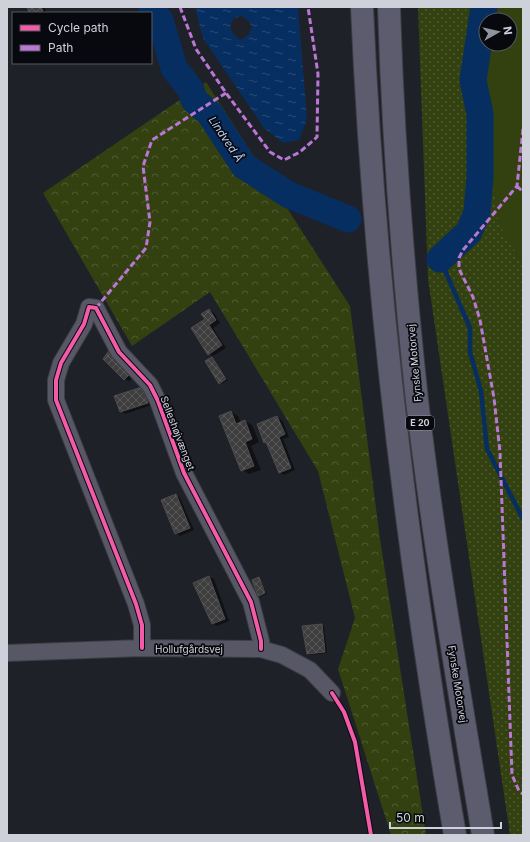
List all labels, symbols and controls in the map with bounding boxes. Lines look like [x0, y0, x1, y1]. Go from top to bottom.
legend [12, 12, 152, 64]
north arrow [478, 12, 518, 52]
text: Cycle path [48, 20, 109, 35]
text: N [500, 25, 515, 36]
text: Path [48, 40, 73, 55]
water label: Lindved Å [206, 114, 246, 164]
street label: Fynske Motorvej [405, 324, 423, 402]
street label: Selleshøjvænget [158, 394, 198, 472]
road number: E 20 [406, 416, 434, 430]
street label: Hollufgårdsvej [155, 643, 223, 655]
street label: Fynske Motorvej [446, 645, 470, 723]
scale bar [390, 804, 501, 830]
text: 50 m [396, 810, 425, 825]

